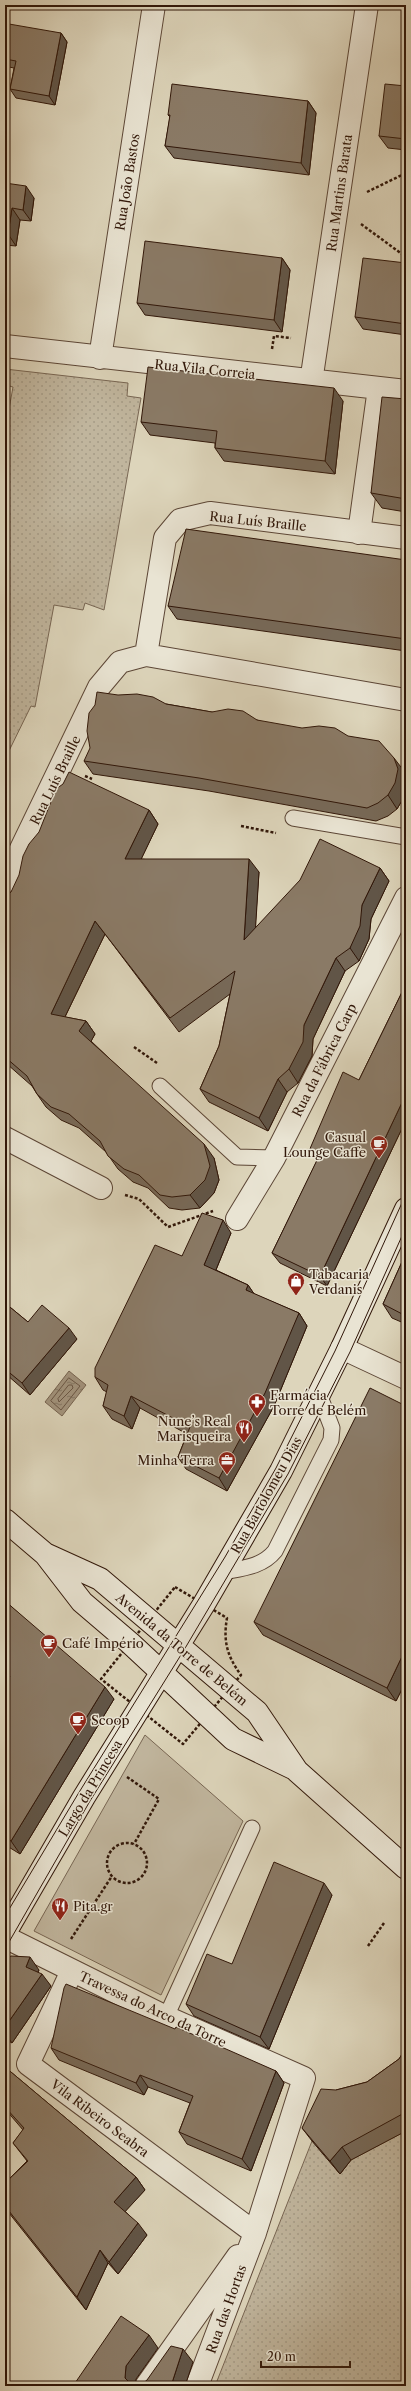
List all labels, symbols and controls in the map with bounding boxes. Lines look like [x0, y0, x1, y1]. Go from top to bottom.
street label: Rua João Bastos [111, 132, 143, 232]
street label: Rua Martins Barata [323, 133, 355, 253]
street label: Rua Vila Correia [154, 356, 256, 382]
street label: Rua Luís Braille [209, 508, 307, 534]
street label: Rua Luís Braille [26, 733, 84, 827]
street label: Rua da Fábrica Carp [288, 1001, 360, 1119]
place label: Casual Lounge Caffe [283, 1129, 366, 1160]
cafe icon: Casual Lounge Caffe [369, 1134, 389, 1159]
place label: Tabacaria Verdanis [308, 1266, 369, 1297]
shop icon: Tabacaria Verdanis [286, 1271, 306, 1296]
place label: Farmácia Torre de Belém [270, 1387, 366, 1418]
pharmacy icon: Farmácia Torre de Belém [247, 1392, 267, 1417]
place label: Nune’s Real Marisqueira [157, 1413, 231, 1444]
restaurant icon: Nune’s Real Marisqueira [234, 1418, 254, 1443]
street label: Rua Bartolomeu Dias [227, 1433, 305, 1556]
office icon: Minha Terra [217, 1450, 237, 1475]
place label: Minha Terra [137, 1452, 214, 1468]
street label: Avenida da Torre de Belém [112, 1589, 251, 1709]
cafe icon: Café Império [39, 1633, 59, 1658]
place label: Café Império [62, 1635, 144, 1651]
cafe icon: Scoop [68, 1710, 88, 1735]
place label: Scoop [91, 1712, 130, 1728]
street label: Largo da Princesa [55, 1737, 125, 1839]
restaurant icon: Pita.gr [50, 1896, 70, 1921]
place label: Pita.gr [73, 1898, 113, 1914]
street label: Travessa do Arco da Torre [77, 1968, 229, 2050]
street label: Vila Ribeiro Seabra [47, 2075, 152, 2160]
street label: Rua das Hortas [203, 2262, 250, 2355]
scale bar [261, 2343, 350, 2369]
text: 20 m [267, 2349, 296, 2364]

